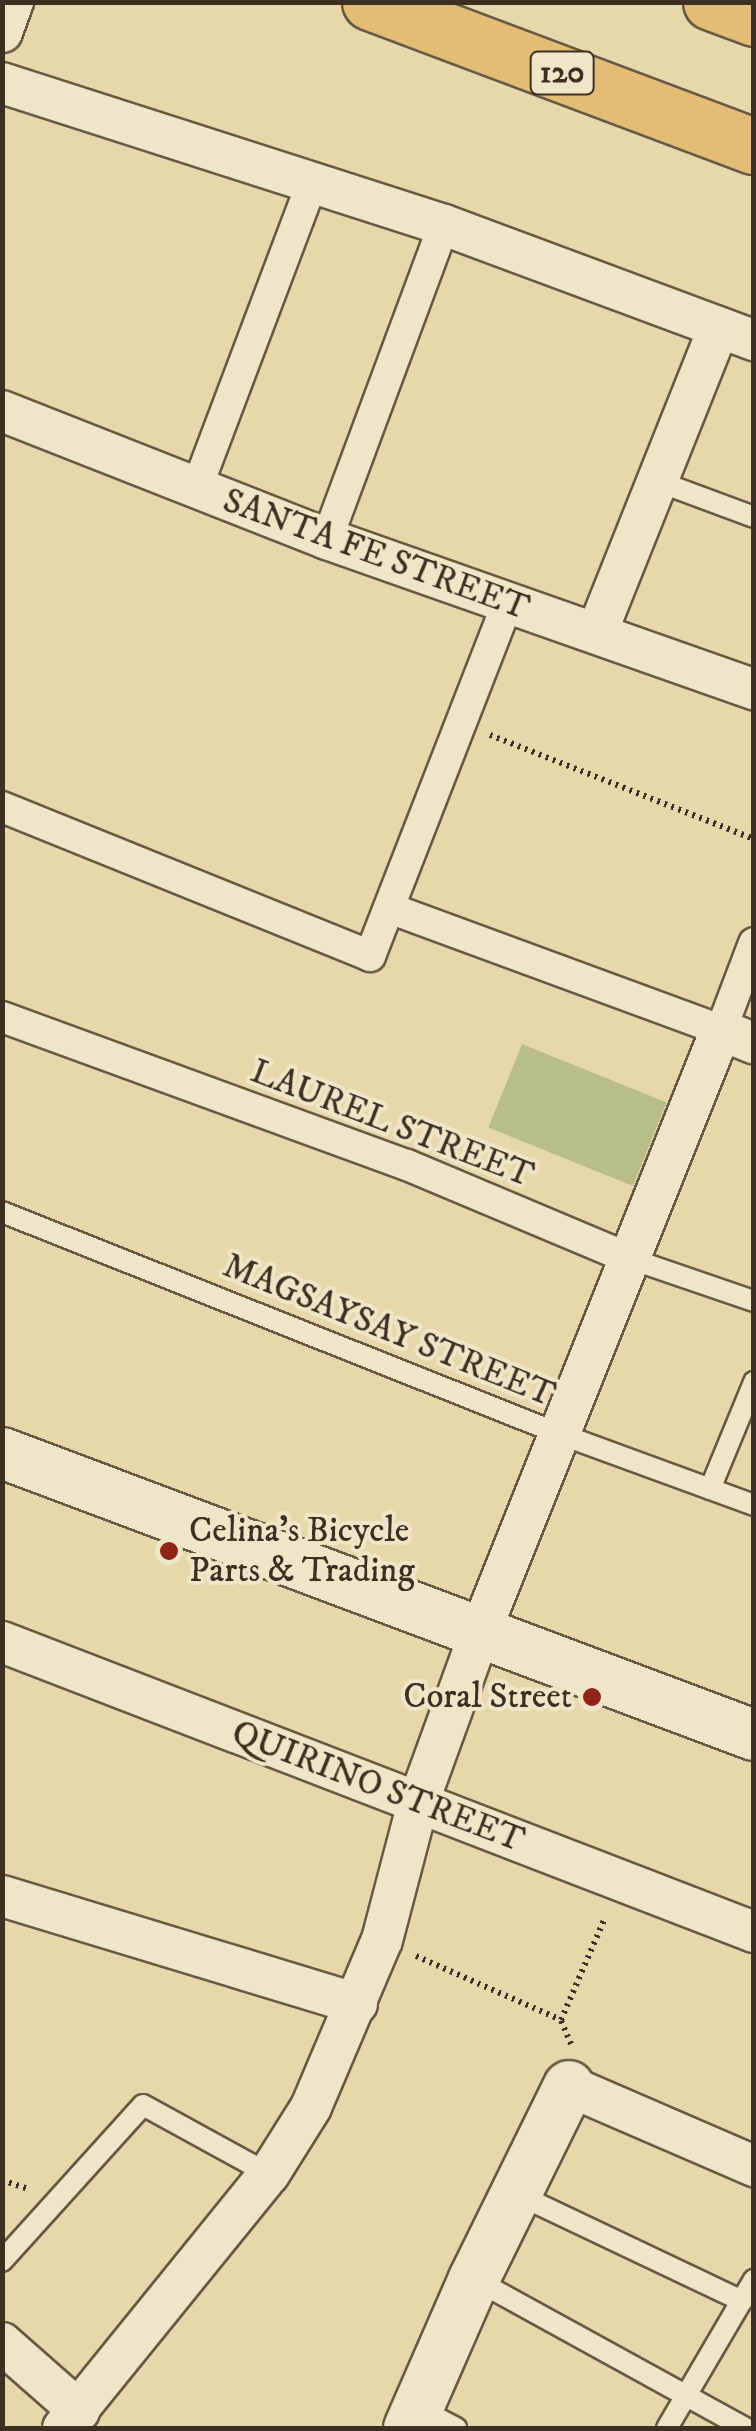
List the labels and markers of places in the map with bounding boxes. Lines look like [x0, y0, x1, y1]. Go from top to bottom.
place label: Celina's Bicycle Parts & Trading [189, 1510, 415, 1592]
marker: Celina's Bicycle Parts & Trading [158, 1540, 180, 1562]
place label: Coral Street [403, 1676, 572, 1718]
marker: Coral Street [581, 1686, 603, 1708]

